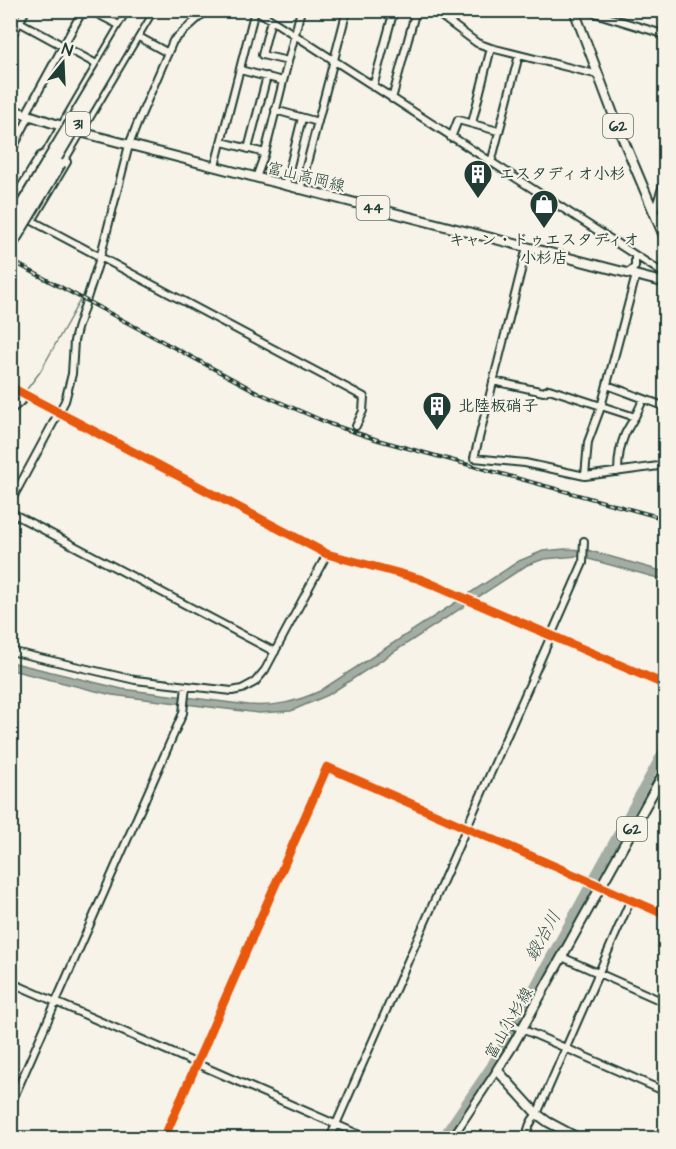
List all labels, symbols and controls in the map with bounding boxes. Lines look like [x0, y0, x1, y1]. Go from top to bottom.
north arrow [33, 33, 93, 93]
text: N [59, 38, 75, 62]
road number: 31 [66, 112, 90, 136]
road number: 62 [603, 114, 633, 138]
street label: 富山高岡線 [265, 157, 347, 197]
building icon: エスタディオ小杉 [462, 158, 494, 200]
place label: エスタディオ小杉 [499, 163, 625, 185]
shop icon: キャン・ドゥエスタディオ 小杉店 [528, 188, 560, 230]
road number: 44 [356, 196, 389, 220]
place label: キャン・ドゥエスタディオ 小杉店 [449, 229, 639, 269]
building icon: 北陸板硝子 [421, 390, 453, 432]
place label: 北陸板硝子 [458, 395, 538, 417]
road number: 62 [617, 817, 647, 841]
water label: 鍛冶川 [519, 906, 567, 966]
street label: 富山小杉線 [479, 983, 539, 1063]

